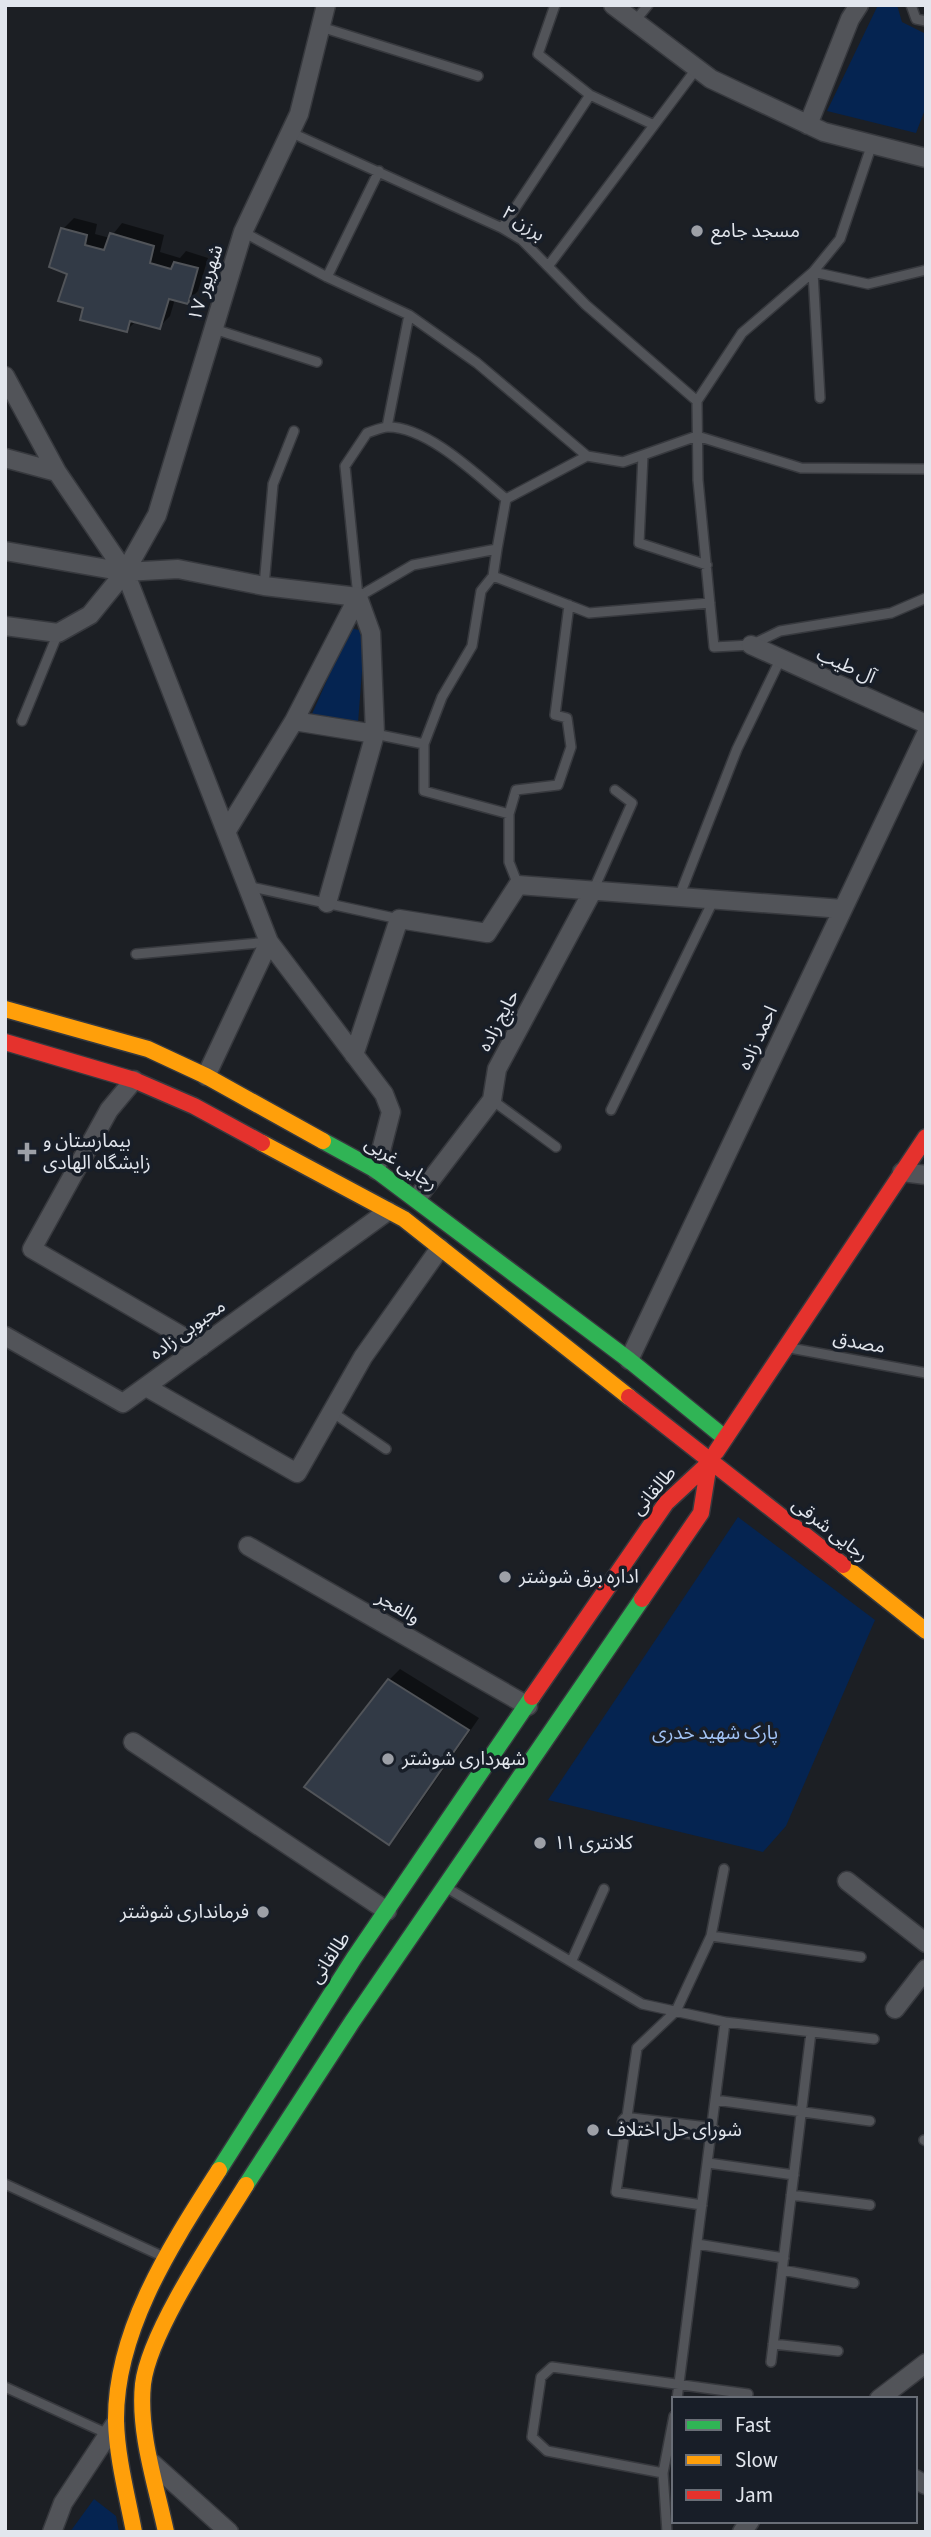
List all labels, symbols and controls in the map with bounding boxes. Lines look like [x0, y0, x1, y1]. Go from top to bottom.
street label: برزن ۲ [496, 200, 550, 248]
place label: مسجد جامع [711, 218, 800, 245]
marker: مسجد جامع [689, 223, 705, 239]
street label: ۱۷ شهریور [182, 241, 230, 325]
street label: آل طیب [812, 641, 881, 692]
street label: حایج زاده [472, 985, 526, 1057]
street label: احمد زاده [731, 1001, 785, 1075]
place label: بیمارستان و زایشگاه الهادی [43, 1128, 151, 1177]
street label: رجایی غربی [359, 1130, 443, 1198]
marker: بیمارستان و زایشگاه الهادی [17, 1142, 37, 1162]
street label: محبوبی زاده [144, 1293, 232, 1367]
street label: مصدق [831, 1325, 887, 1361]
street label: طالقانی [625, 1460, 683, 1522]
street label: رجایی شرقی [786, 1491, 874, 1569]
place label: اداره برق شوشتر [518, 1564, 639, 1591]
marker: اداره برق شوشتر [497, 1569, 513, 1585]
street label: والفجر [370, 1584, 425, 1631]
park label: پارک شهید خدری [652, 1720, 778, 1747]
place label: شهرداری شوشتر [401, 1746, 526, 1773]
marker: شهرداری شوشتر [380, 1751, 396, 1767]
place label: کلانتری ۱۱ [554, 1830, 634, 1857]
marker: کلانتری ۱۱ [532, 1835, 548, 1851]
place label: فرمانداری شوشتر [119, 1899, 249, 1926]
marker: فرمانداری شوشتر [255, 1904, 271, 1920]
street label: طالقانی [303, 1927, 357, 1989]
place label: شورای حل اختلاف [607, 2117, 742, 2144]
marker: شورای حل اختلاف [585, 2122, 601, 2138]
legend [672, 2397, 917, 2523]
text: Fast [735, 2410, 771, 2440]
text: Slow [735, 2445, 778, 2475]
text: Jam [735, 2480, 773, 2510]

